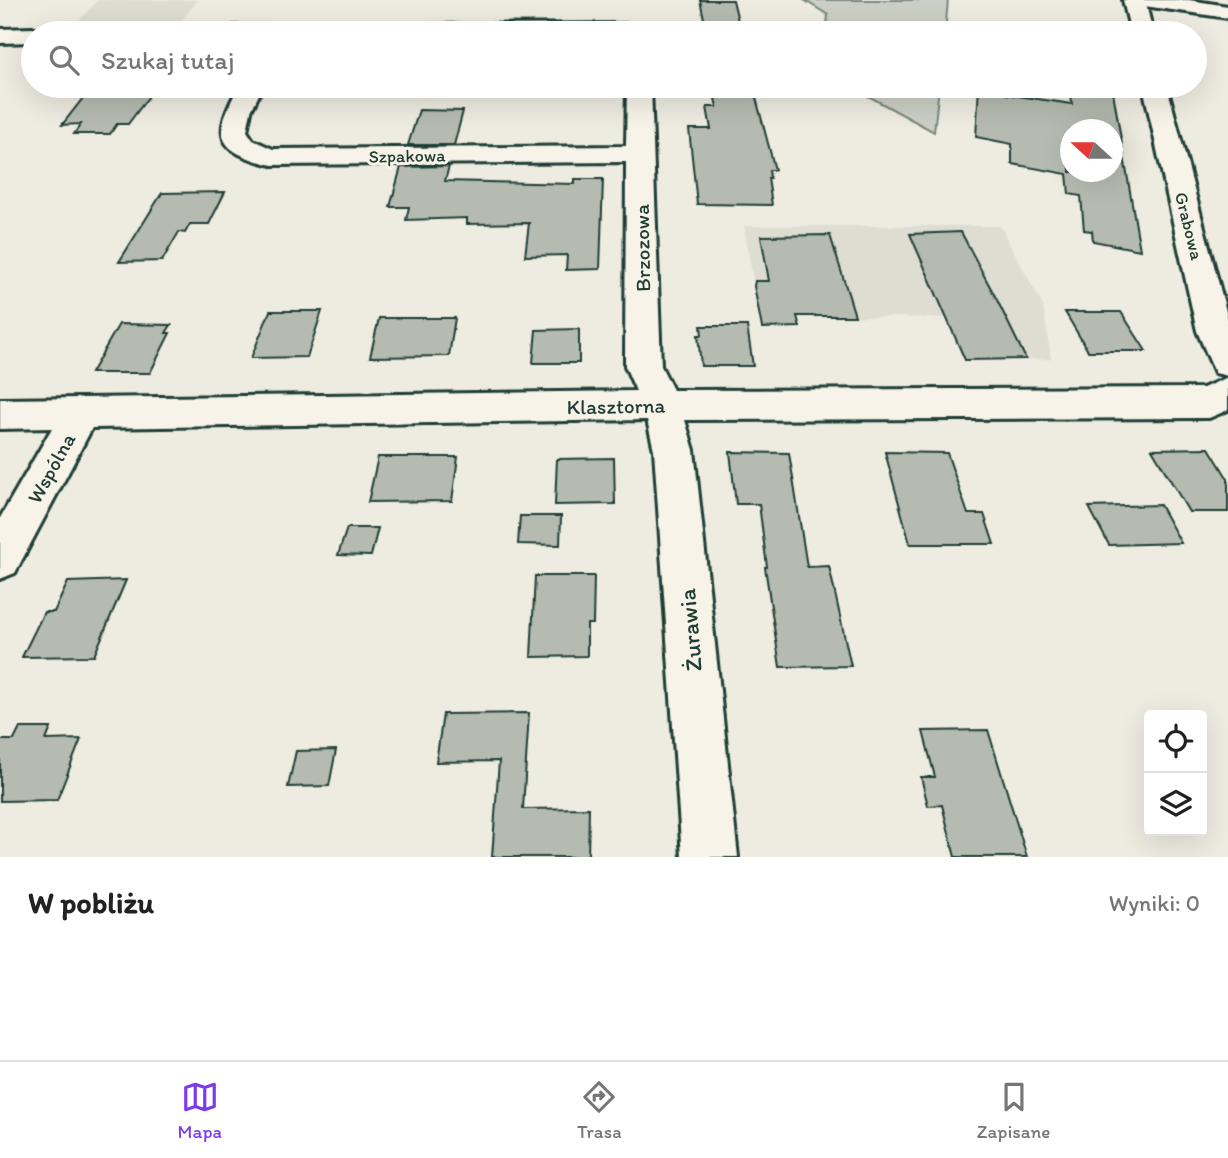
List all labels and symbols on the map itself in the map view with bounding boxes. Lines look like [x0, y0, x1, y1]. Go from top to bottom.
north arrow [1060, 119, 1123, 182]
street label: Szpakowa [368, 144, 446, 168]
street label: Grabowa [1170, 190, 1208, 263]
street label: Brzozowa [629, 204, 655, 292]
street label: Klasztorna [566, 393, 666, 419]
street label: Wspólna [21, 428, 81, 508]
street label: Żurawia [672, 587, 708, 673]

